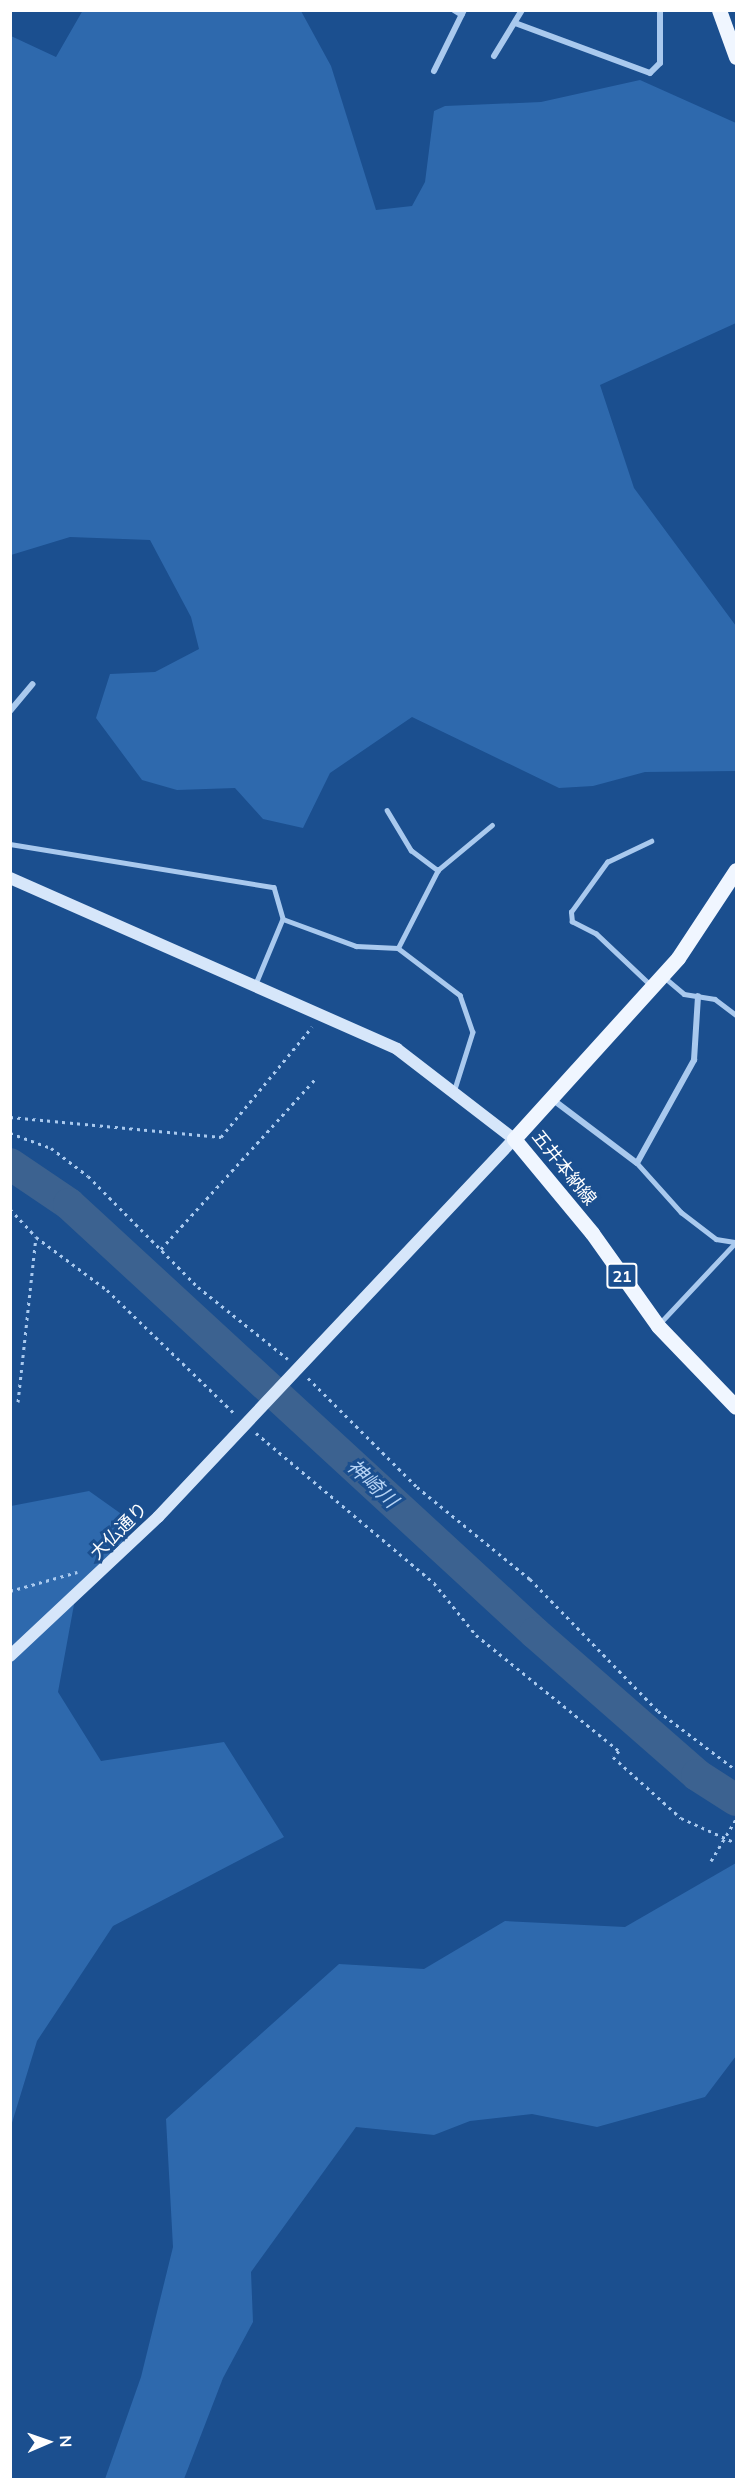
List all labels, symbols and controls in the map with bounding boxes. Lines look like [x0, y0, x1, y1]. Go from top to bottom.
street label: 五井本納線 [527, 1126, 601, 1210]
road number: 21 [606, 1263, 638, 1289]
water label: 神崎川 [343, 1454, 403, 1512]
street label: 大仏通り [86, 1498, 152, 1564]
north arrow [18, 2412, 78, 2472]
text: N [56, 2435, 76, 2448]

